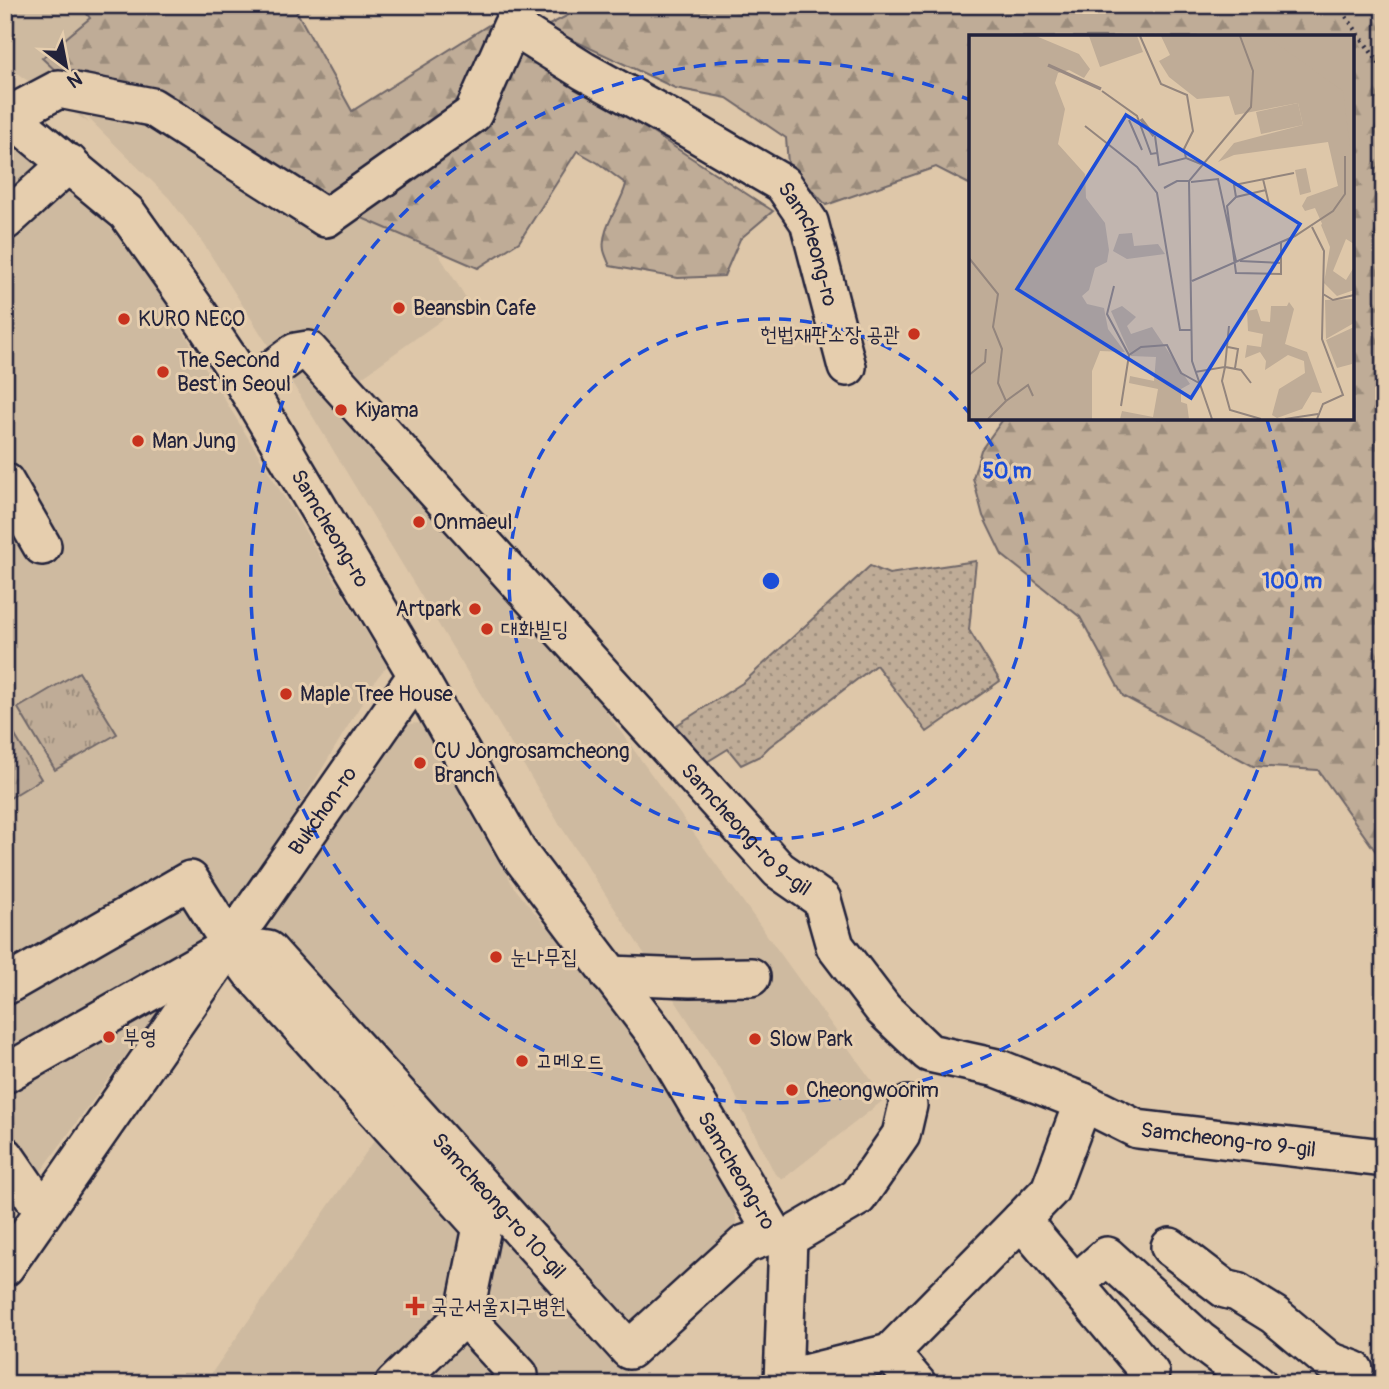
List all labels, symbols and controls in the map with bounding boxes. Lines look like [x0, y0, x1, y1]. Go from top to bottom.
north arrow [32, 32, 102, 102]
inset map [969, 35, 1354, 420]
text: N [63, 66, 86, 93]
street label: Samcheong-ro [772, 176, 844, 309]
place label: Beansbin Cafe [413, 295, 536, 322]
marker: Beansbin Cafe [391, 300, 407, 316]
place label: KURO NECO [138, 306, 245, 333]
marker: KURO NECO [116, 311, 132, 327]
place label: 헌법재판소장 공관 [760, 321, 900, 348]
marker: 헌법재판소장 공관 [906, 326, 922, 342]
place label: The Second Best in Seoul [177, 347, 291, 398]
marker: The Second Best in Seoul [155, 364, 171, 380]
place label: Kiyama [355, 397, 419, 424]
marker: Kiyama [333, 402, 349, 418]
place label: Man Jung [152, 428, 236, 455]
marker: Man Jung [130, 433, 146, 449]
text: 50 m [983, 458, 1032, 485]
street label: Samcheong-ro [285, 465, 376, 592]
place label: Onmaeul [433, 509, 513, 536]
marker: Onmaeul [411, 514, 427, 530]
text: 100 m [1262, 568, 1322, 595]
centre of rings [759, 569, 783, 593]
place label: Artpark [395, 596, 461, 623]
marker: Artpark [467, 601, 483, 617]
place label: 대화빌딩 [501, 616, 569, 643]
marker: 대화빌딩 [479, 621, 495, 637]
place label: Maple Tree House [300, 681, 454, 708]
marker: Maple Tree House [278, 686, 294, 702]
place label: CU Jongrosamcheong Branch [434, 738, 630, 789]
marker: CU Jongrosamcheong Branch [412, 755, 428, 771]
street label: Samcheong-ro 9-gil [675, 757, 817, 902]
street label: Bukchon-ro [282, 761, 363, 860]
place label: 눈나무집 [510, 944, 578, 971]
marker: 눈나무집 [488, 949, 504, 965]
place label: 부영 [123, 1024, 157, 1051]
place label: Slow Park [769, 1026, 853, 1053]
marker: 부영 [101, 1029, 117, 1045]
marker: Slow Park [747, 1031, 763, 1047]
place label: 고메오드 [536, 1048, 604, 1075]
marker: 고메오드 [514, 1053, 530, 1069]
place label: Cheongwoorim [806, 1077, 939, 1104]
marker: Cheongwoorim [784, 1082, 800, 1098]
street label: Samcheong-ro [691, 1107, 782, 1234]
street label: Samcheong-ro 9-gil [1139, 1116, 1317, 1163]
street label: Samcheong-ro 10-gil [426, 1127, 572, 1285]
place label: 국군서울지구병원 [431, 1293, 566, 1320]
marker: 국군서울지구병원 [405, 1296, 425, 1316]

